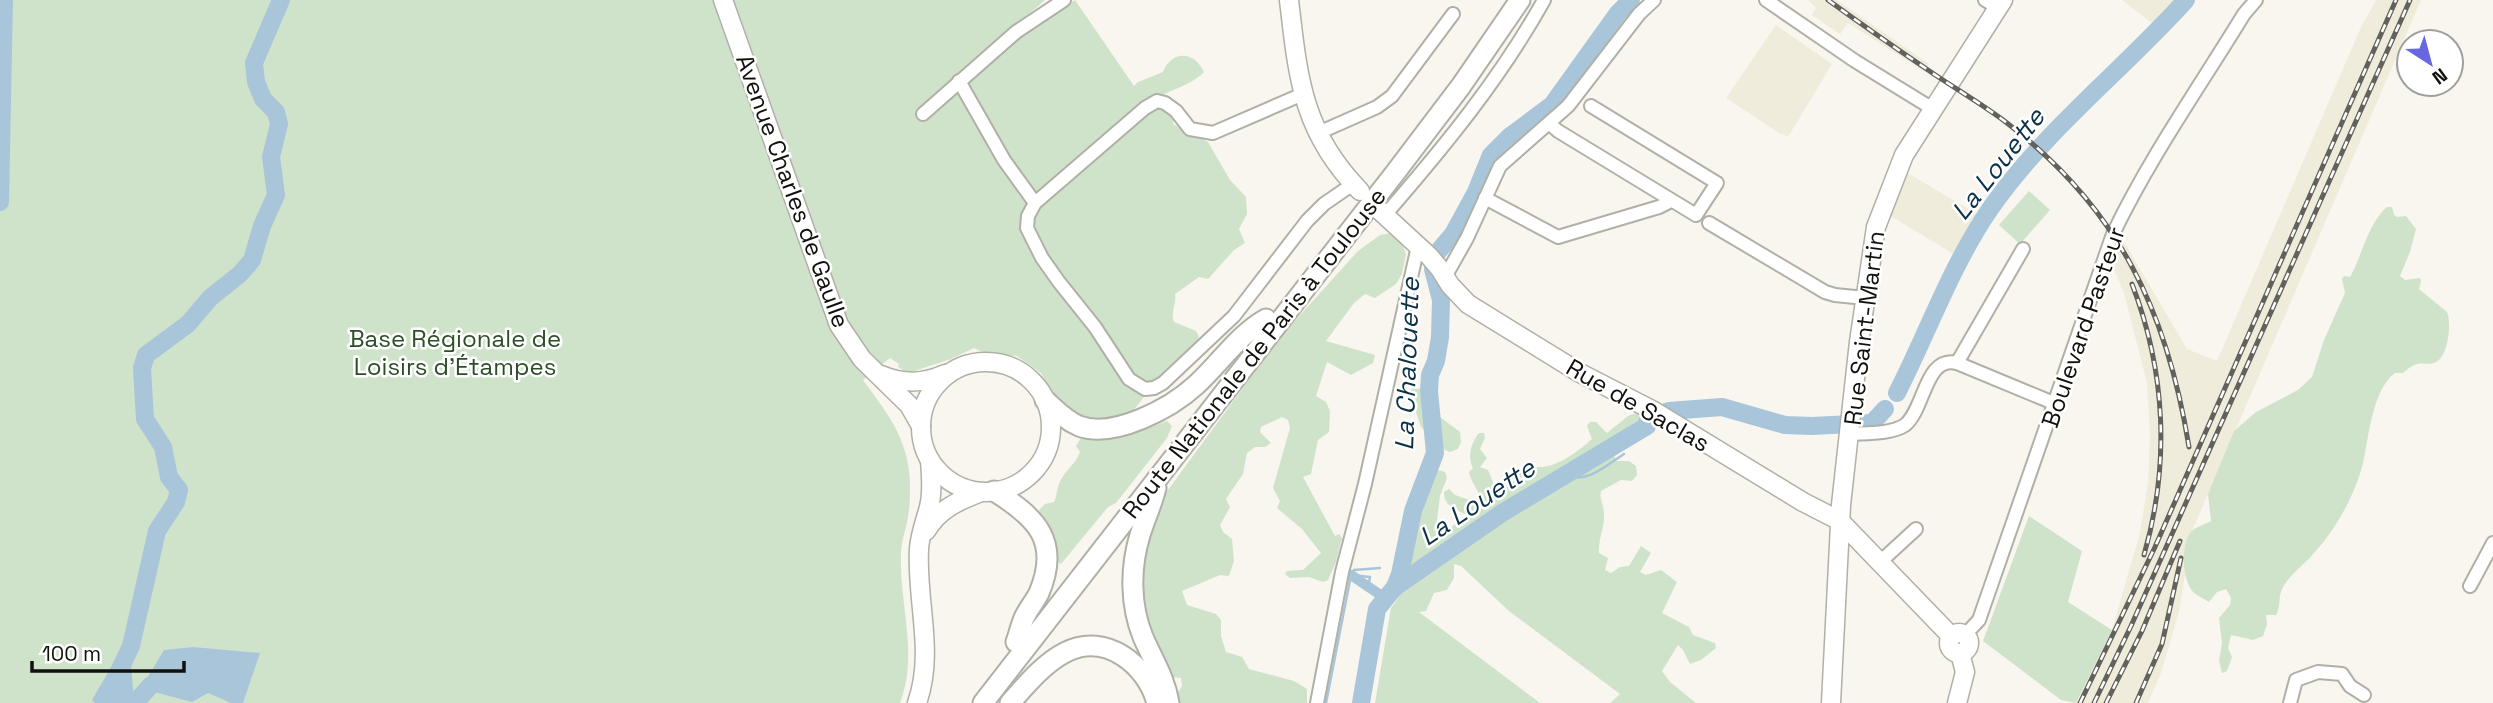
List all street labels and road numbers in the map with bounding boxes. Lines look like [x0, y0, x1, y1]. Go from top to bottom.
street label: Avenue Charles de Gaulle [729, 50, 857, 332]
street label: Route Nationale de Paris à Toulouse [1115, 181, 1393, 525]
street label: Boulevard Pasteur [2034, 222, 2132, 432]
street label: Rue Saint-Martin [1837, 229, 1891, 427]
street label: Rue de Saclas [1561, 351, 1715, 459]

